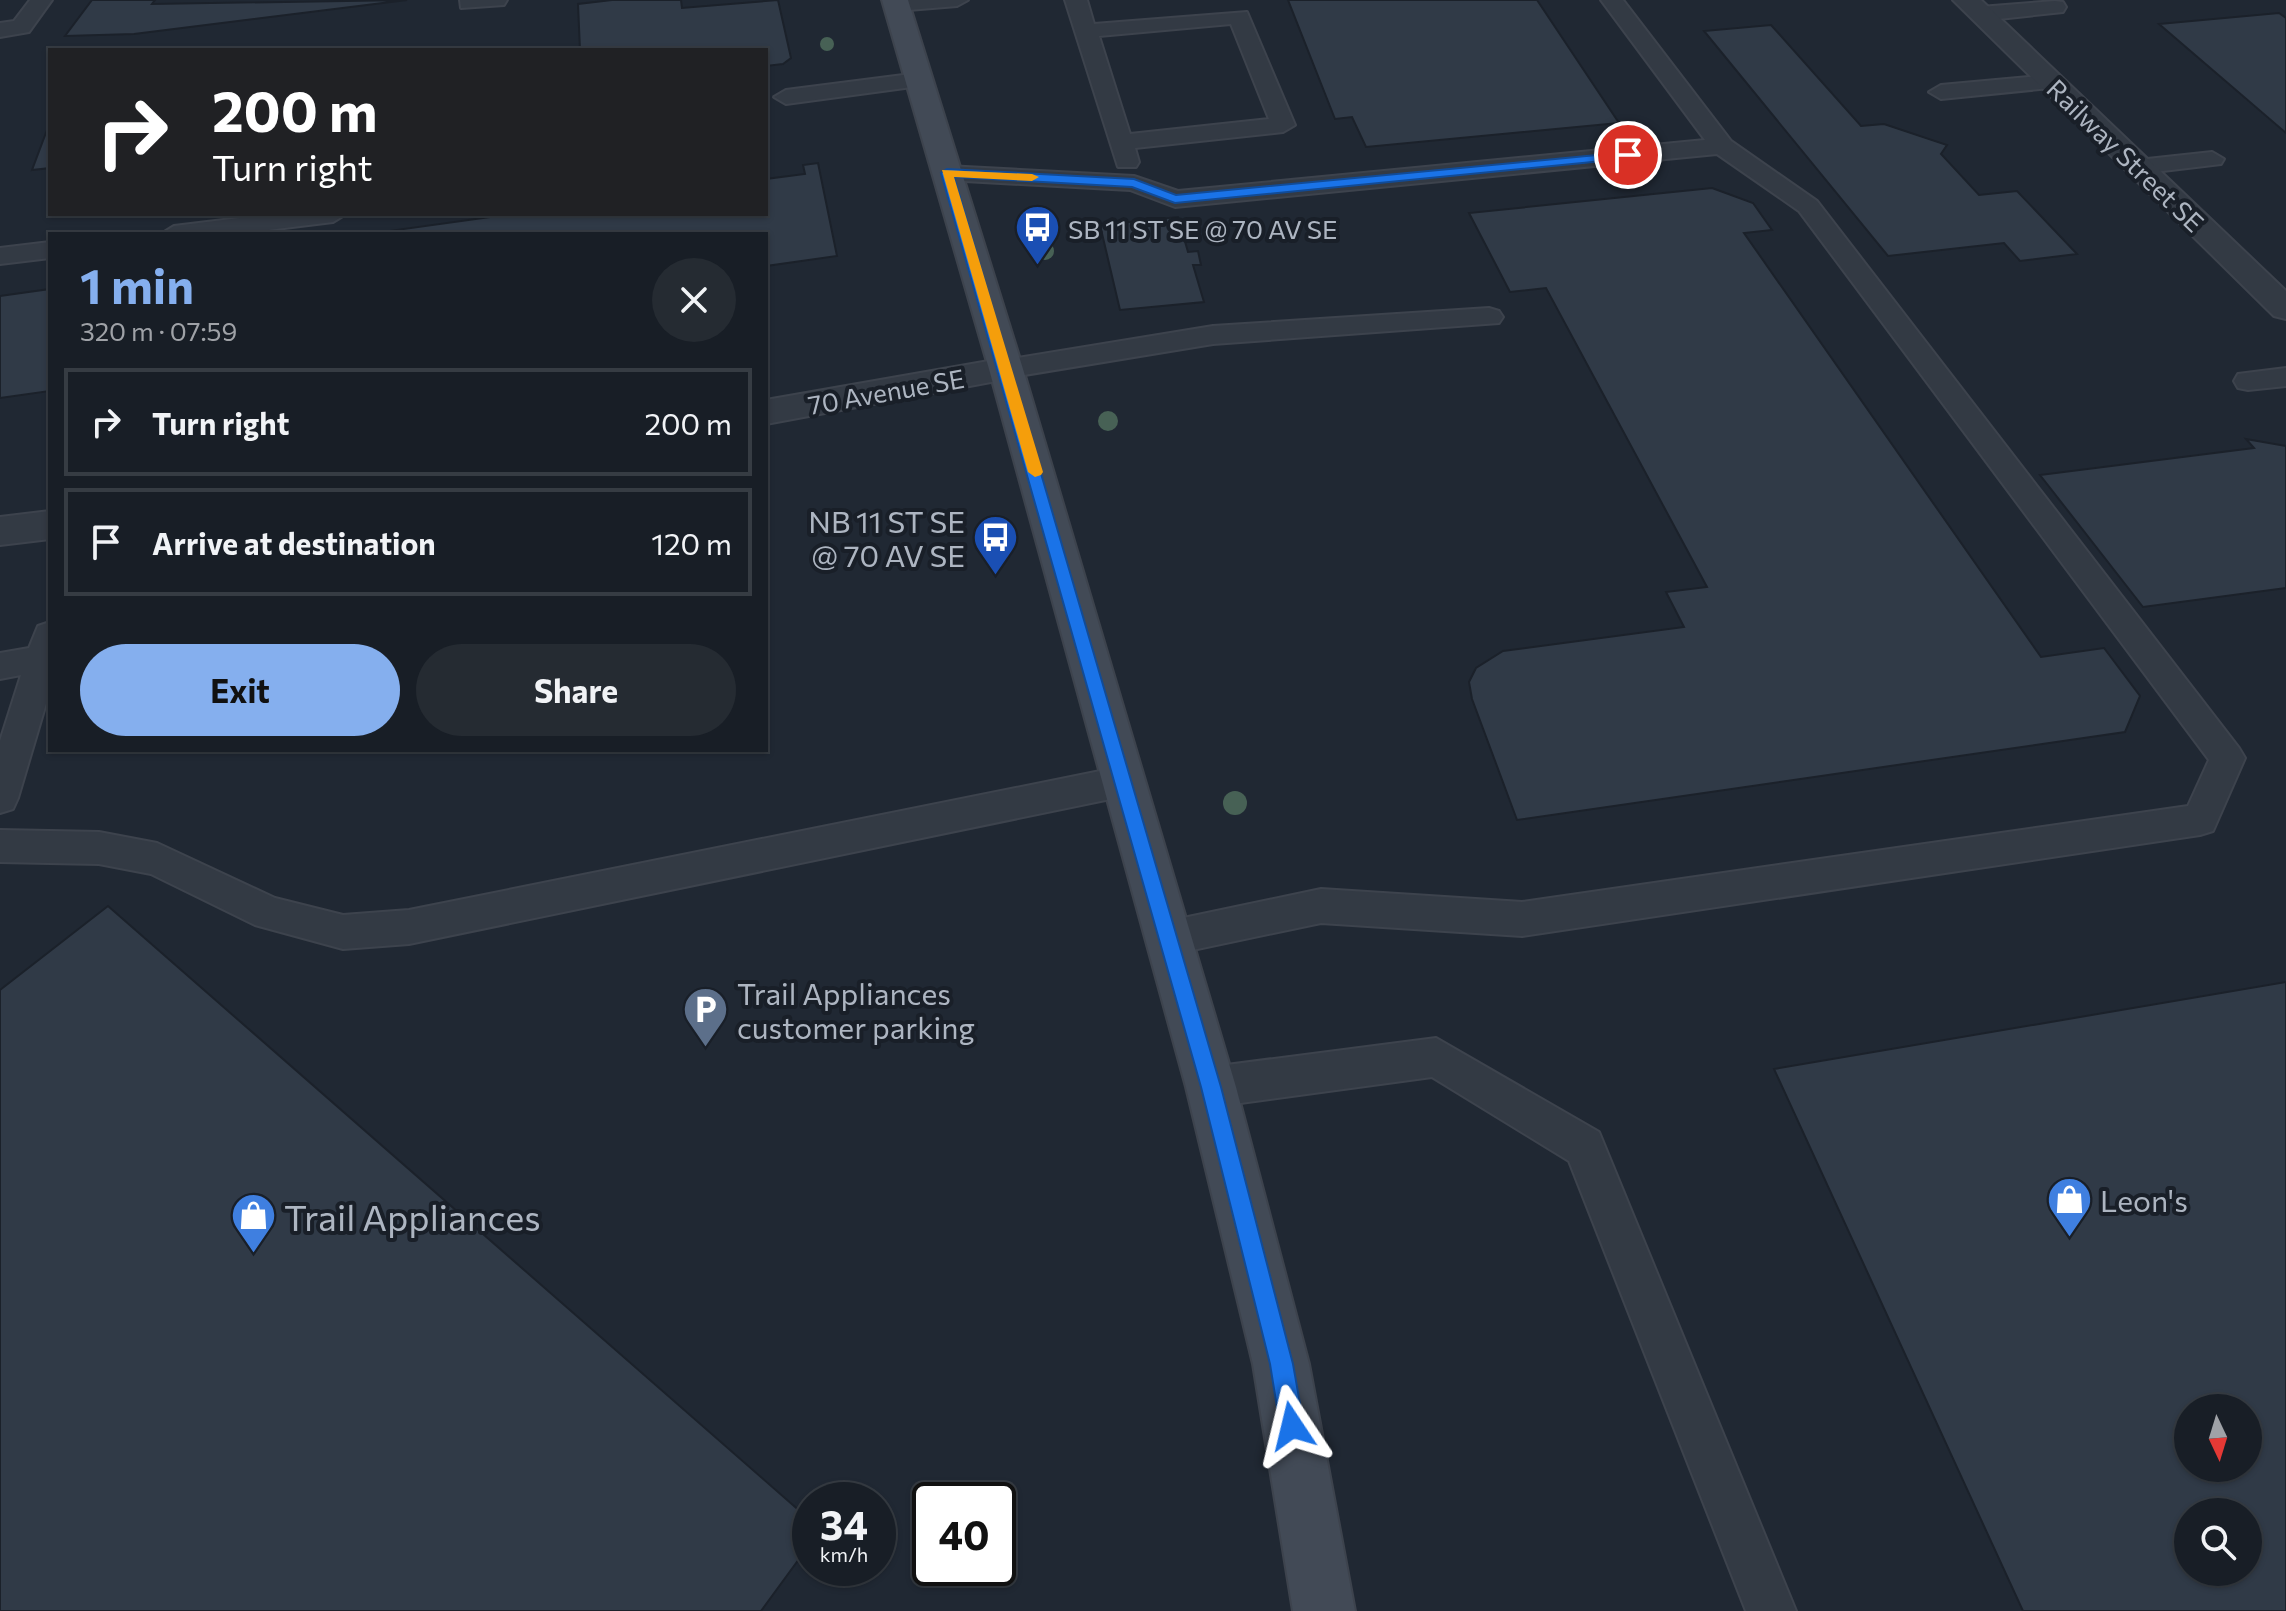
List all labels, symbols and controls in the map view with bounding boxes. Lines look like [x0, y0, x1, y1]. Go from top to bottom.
street label: Railway Street SE [2041, 72, 2211, 238]
text: 200 m [212, 75, 378, 144]
icon: right [80, 80, 184, 184]
pin [1594, 121, 1662, 189]
icon: arrive [1606, 133, 1650, 177]
text: Turn right [212, 144, 373, 188]
bus stop icon: SB 11 ST SE @ 70 AV SE [1013, 204, 1061, 267]
place label: SB 11 ST SE @ 70 AV SE [1068, 213, 1338, 244]
text: 1 min [80, 255, 194, 314]
button: close [652, 258, 736, 342]
text: 320 m · 07:59 [80, 315, 237, 346]
street label: 70 Avenue SE [806, 362, 966, 420]
icon: right [84, 400, 128, 444]
text: Turn right [152, 404, 289, 441]
text: 200 m [644, 404, 732, 441]
place label: NB 11 ST SE @ 70 AV SE [808, 502, 965, 573]
bus stop icon: NB 11 ST SE @ 70 AV SE [972, 513, 1020, 576]
icon: arrive [84, 520, 128, 564]
text: Arrive at destination [152, 524, 436, 561]
text: 120 m [651, 524, 732, 561]
button: Exit [80, 644, 400, 736]
button: Share [416, 644, 736, 736]
place label: Trail Appliances customer parking [737, 974, 975, 1045]
parking icon: Trail Appliances customer parking [682, 985, 730, 1048]
shop icon: Leon's [2045, 1175, 2093, 1238]
place label: Leon's [2100, 1181, 2188, 1218]
shop icon: Trail Appliances [229, 1192, 277, 1255]
place label: Trail Appliances [284, 1194, 541, 1238]
position arrow [1250, 1384, 1334, 1468]
north arrow [2174, 1394, 2262, 1482]
map controls [2174, 1394, 2262, 1586]
speed limit sign: 40 [912, 1482, 1016, 1586]
button: search [2174, 1498, 2262, 1586]
text: 34 [820, 1499, 868, 1548]
text: km/h [820, 1542, 868, 1566]

